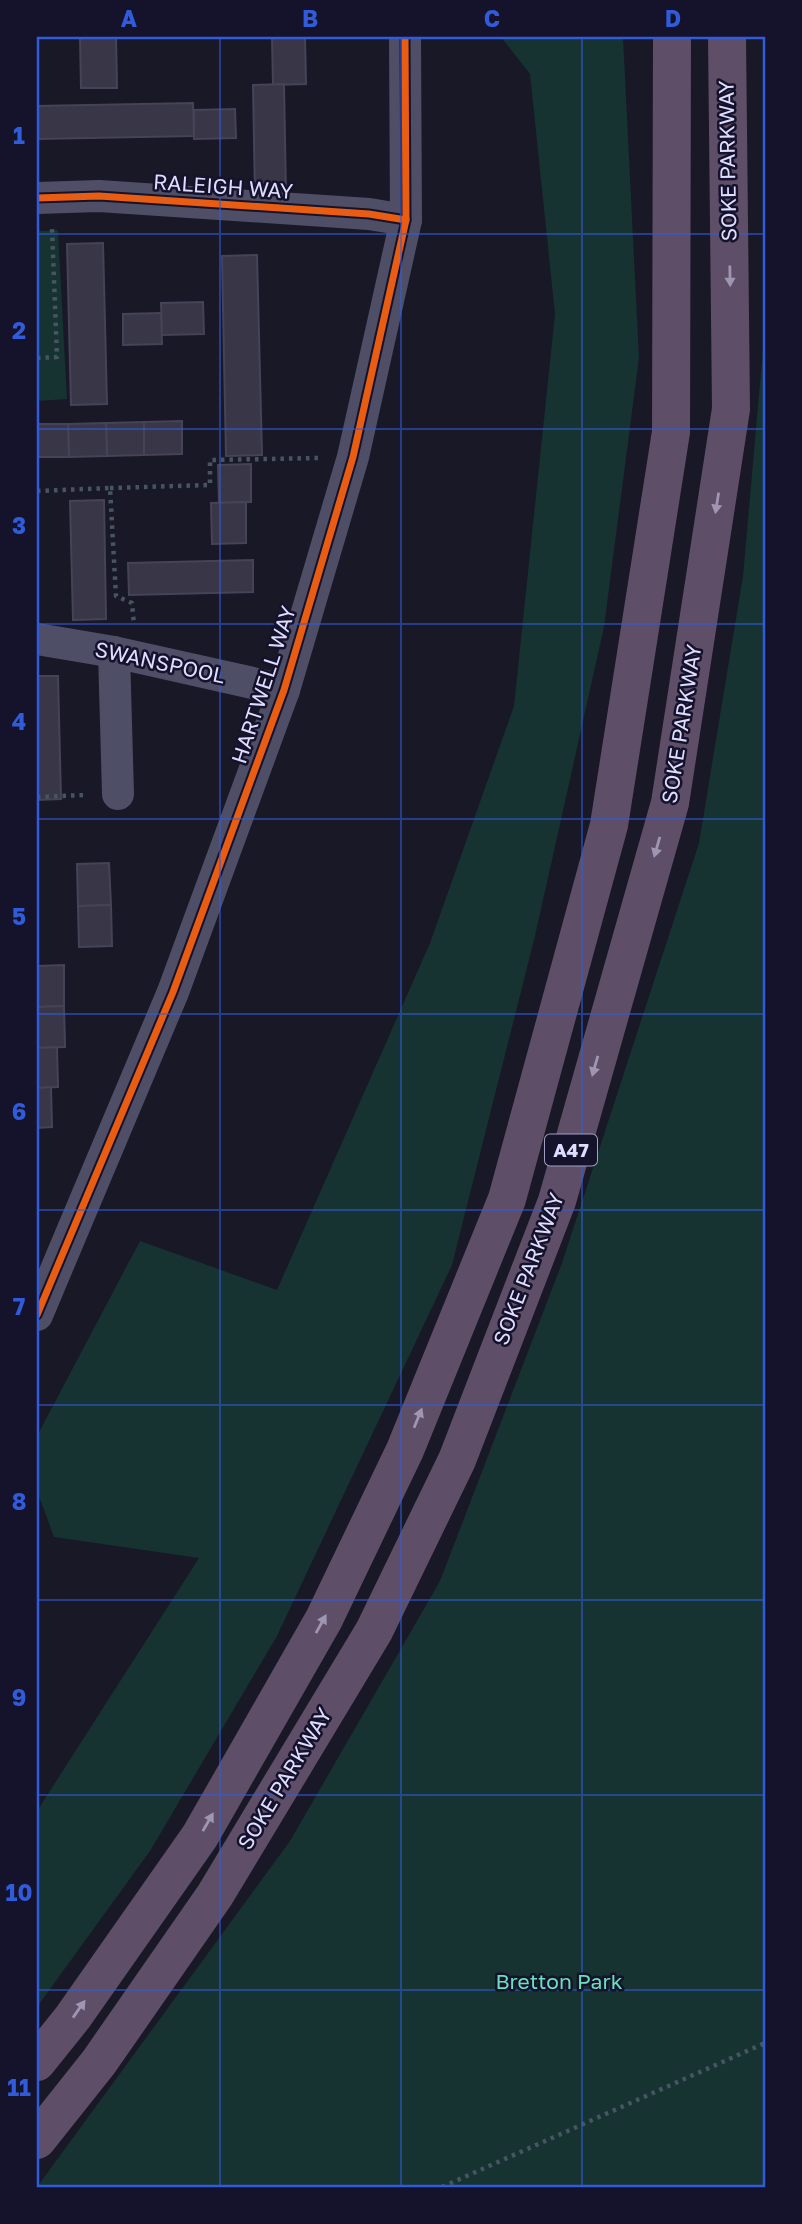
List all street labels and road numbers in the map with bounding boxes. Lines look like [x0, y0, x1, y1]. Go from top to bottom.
street label: SOKE PARKWAY [713, 80, 741, 242]
street label: RALEIGH WAY [152, 168, 294, 204]
street label: HARTWELL WAY [225, 602, 301, 767]
street label: SWANSPOOL [93, 636, 228, 689]
street label: SOKE PARKWAY [656, 642, 707, 805]
road number: A47 [545, 1134, 597, 1166]
street label: SOKE PARKWAY [487, 1188, 569, 1348]
street label: SOKE PARKWAY [232, 1702, 337, 1854]

